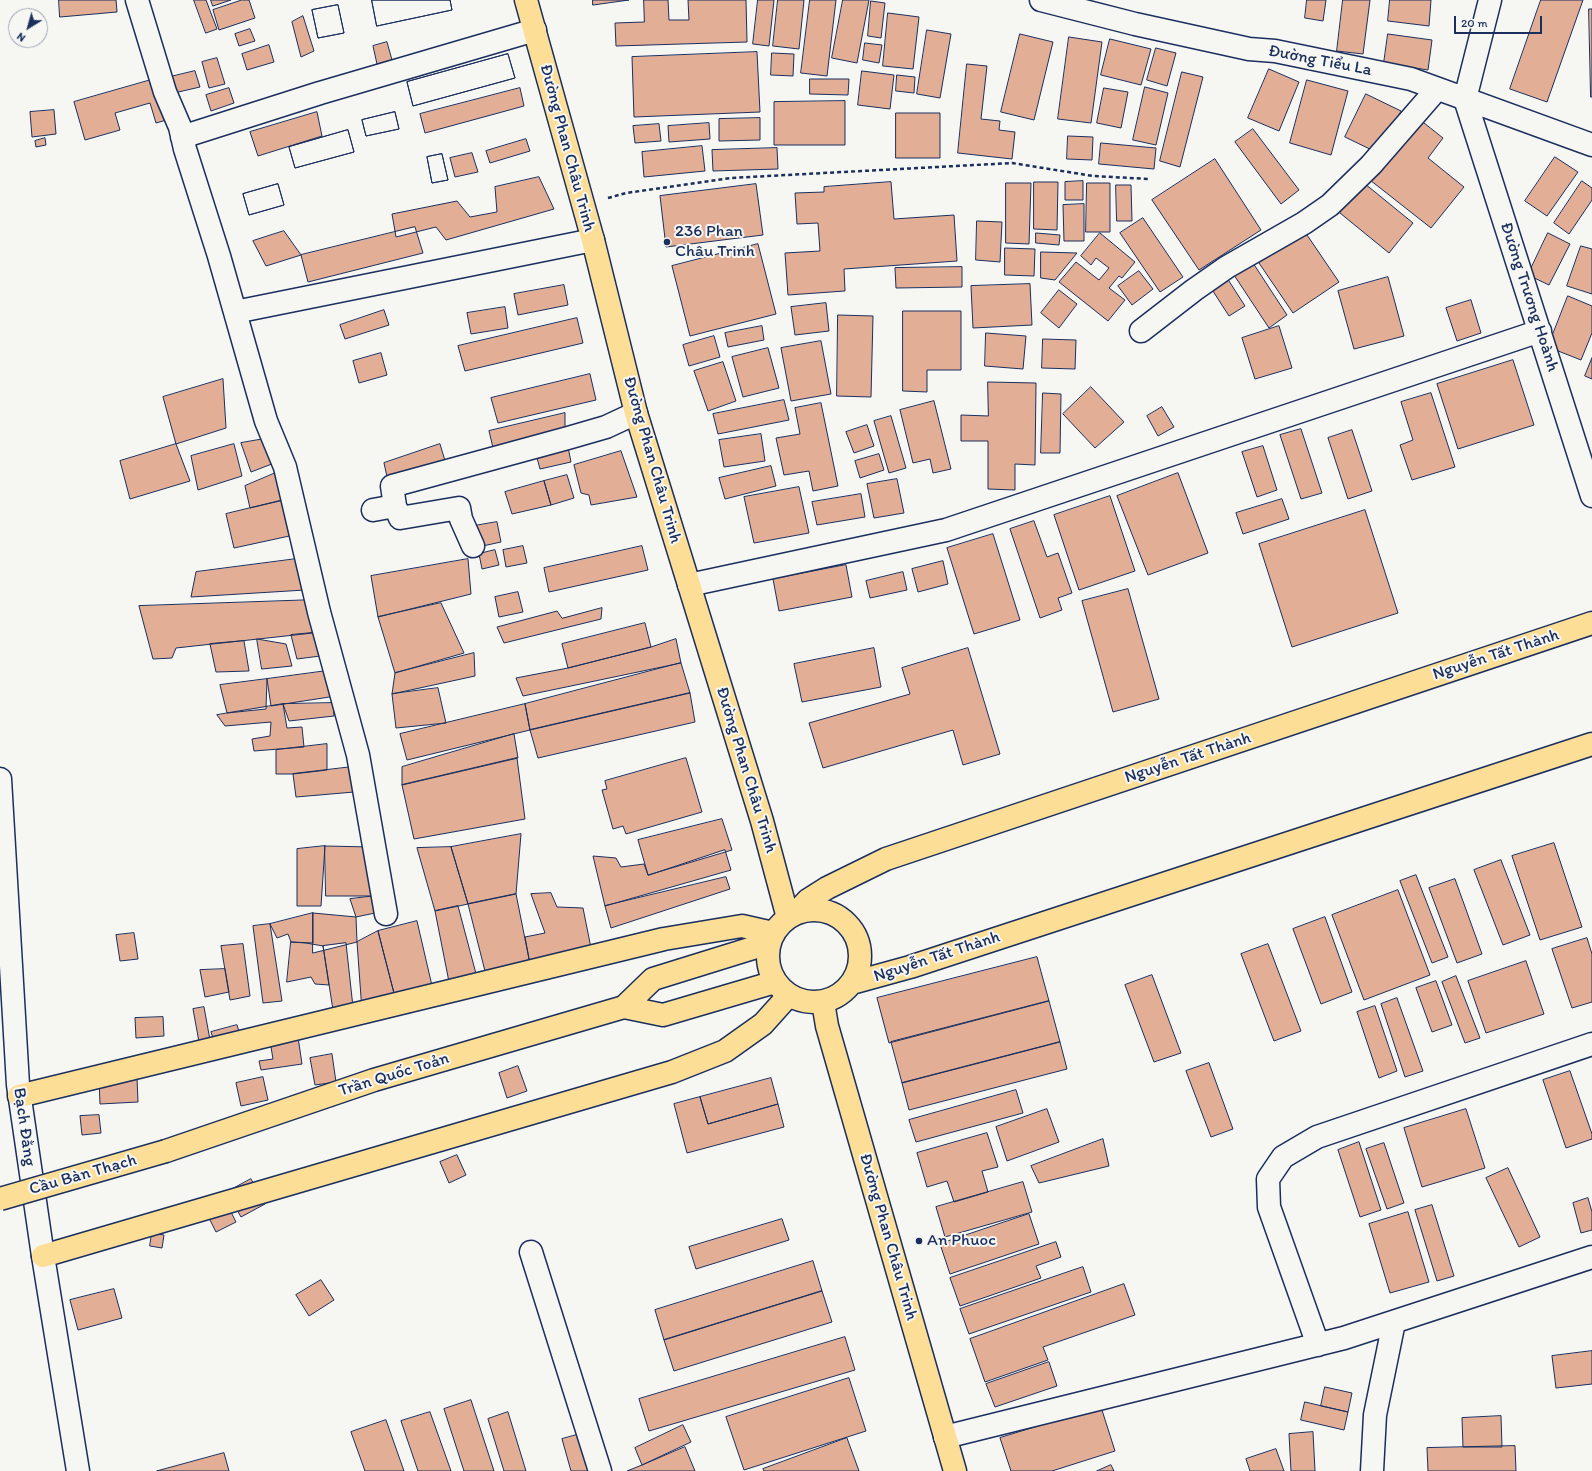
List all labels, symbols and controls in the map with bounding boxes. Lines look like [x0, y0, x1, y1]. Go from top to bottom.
north arrow [8, 8, 48, 48]
scale bar [1456, 8, 1544, 34]
text: 20 m [1461, 16, 1488, 30]
text: N [14, 30, 28, 45]
street label: Đường Tiểu La [1266, 41, 1374, 81]
street label: Đường Phan Châu Trinh [535, 62, 599, 234]
street label: Đường Trương Hoành [1495, 220, 1563, 374]
place label: 236 Phan Châu Trinh [675, 222, 755, 262]
marker: 236 Phan Châu Trinh [662, 237, 672, 247]
street label: Đường Phan Châu Trinh [618, 374, 686, 546]
street label: Nguyễn Tất Thành [1430, 625, 1562, 685]
street label: Đường Phan Châu Trinh [711, 684, 781, 856]
street label: Nguyễn Tất Thành [1122, 728, 1254, 788]
street label: Nguyễn Tất Thành [871, 927, 1003, 987]
street label: Trần Quốc Toản [336, 1048, 452, 1102]
street label: Bạch Đằng [8, 1086, 40, 1168]
street label: Cầu Bàn Thạch [27, 1150, 139, 1200]
street label: Đường Phan Châu Trinh [854, 1151, 922, 1323]
place label: An Phuoc [927, 1231, 996, 1251]
marker: An Phuoc [914, 1236, 924, 1246]

